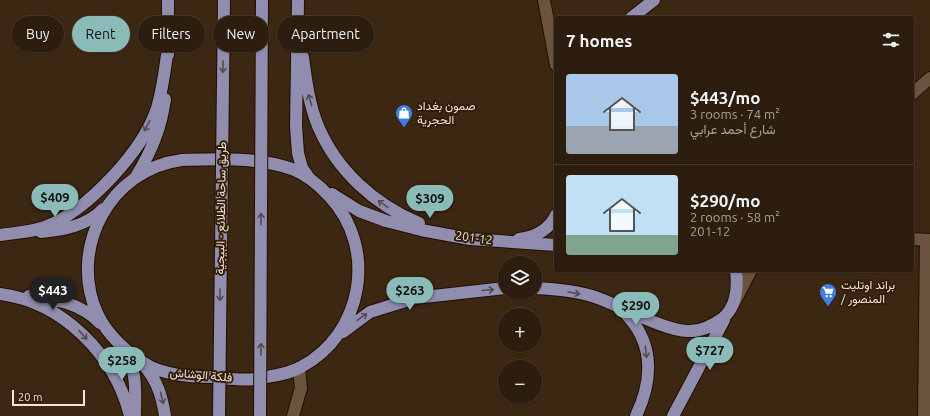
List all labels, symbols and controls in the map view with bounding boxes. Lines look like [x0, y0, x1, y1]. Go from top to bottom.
chip: Buy [12, 16, 64, 52]
chip: Rent [72, 16, 130, 52]
chip: Filters [138, 16, 205, 52]
chip: New [213, 16, 269, 52]
chip: Apartment [277, 16, 374, 52]
icon: filters [880, 29, 902, 51]
text: 7 homes [566, 31, 632, 50]
one-way arrow [219, 60, 227, 73]
text: $443/mo [690, 88, 760, 107]
icon: home [598, 90, 646, 138]
one-way arrow [306, 94, 313, 107]
place label: صمون بغداد الحجرية [417, 99, 475, 128]
shop icon: صمون بغداد الحجرية [394, 103, 414, 128]
text: 3 rooms · 74 m² [690, 107, 780, 121]
one-way arrow [143, 119, 151, 131]
text: شارع أحمد عرابي [690, 122, 776, 136]
street label: طريق ساحة الطلائع - البيجية [213, 141, 231, 275]
pin: $409 [31, 184, 79, 218]
pin: $309 [406, 185, 454, 219]
text: $409 [40, 190, 70, 204]
text: $309 [415, 191, 445, 205]
icon: home [598, 191, 646, 239]
text: $290/mo [690, 191, 760, 210]
one-way arrow [377, 200, 388, 208]
text: 2 rooms · 58 m² [690, 210, 780, 224]
one-way arrow [257, 213, 265, 226]
text: 201-12 [690, 224, 730, 238]
street label: 201-12 [455, 228, 493, 247]
map controls [498, 256, 542, 404]
button: layers [498, 256, 542, 300]
pin: $443 [29, 277, 77, 311]
pin: $263 [386, 277, 434, 311]
place label: براند اوتليت / المنصور [840, 278, 895, 307]
supermarket icon: براند اوتليت / المنصور [818, 282, 838, 307]
text: $443 [38, 283, 68, 297]
text: $263 [395, 283, 425, 297]
one-way arrow [481, 286, 494, 293]
one-way arrow [216, 288, 224, 301]
one-way arrow [567, 289, 580, 297]
pin: $290 [612, 292, 660, 326]
text: $290 [621, 298, 651, 312]
button: + [498, 308, 542, 352]
one-way arrow [356, 313, 368, 321]
one-way arrow [78, 330, 87, 340]
pin: $727 [686, 337, 734, 371]
one-way arrow [257, 343, 265, 356]
text: $727 [695, 343, 725, 357]
one-way arrow [642, 345, 650, 358]
pin: $258 [98, 347, 146, 381]
text: $258 [107, 353, 137, 367]
button: − [498, 360, 542, 404]
street label: فلكة الوشاش [169, 365, 233, 386]
scale bar [12, 388, 85, 407]
text: 20 m [18, 391, 42, 403]
one-way arrow [158, 391, 166, 404]

